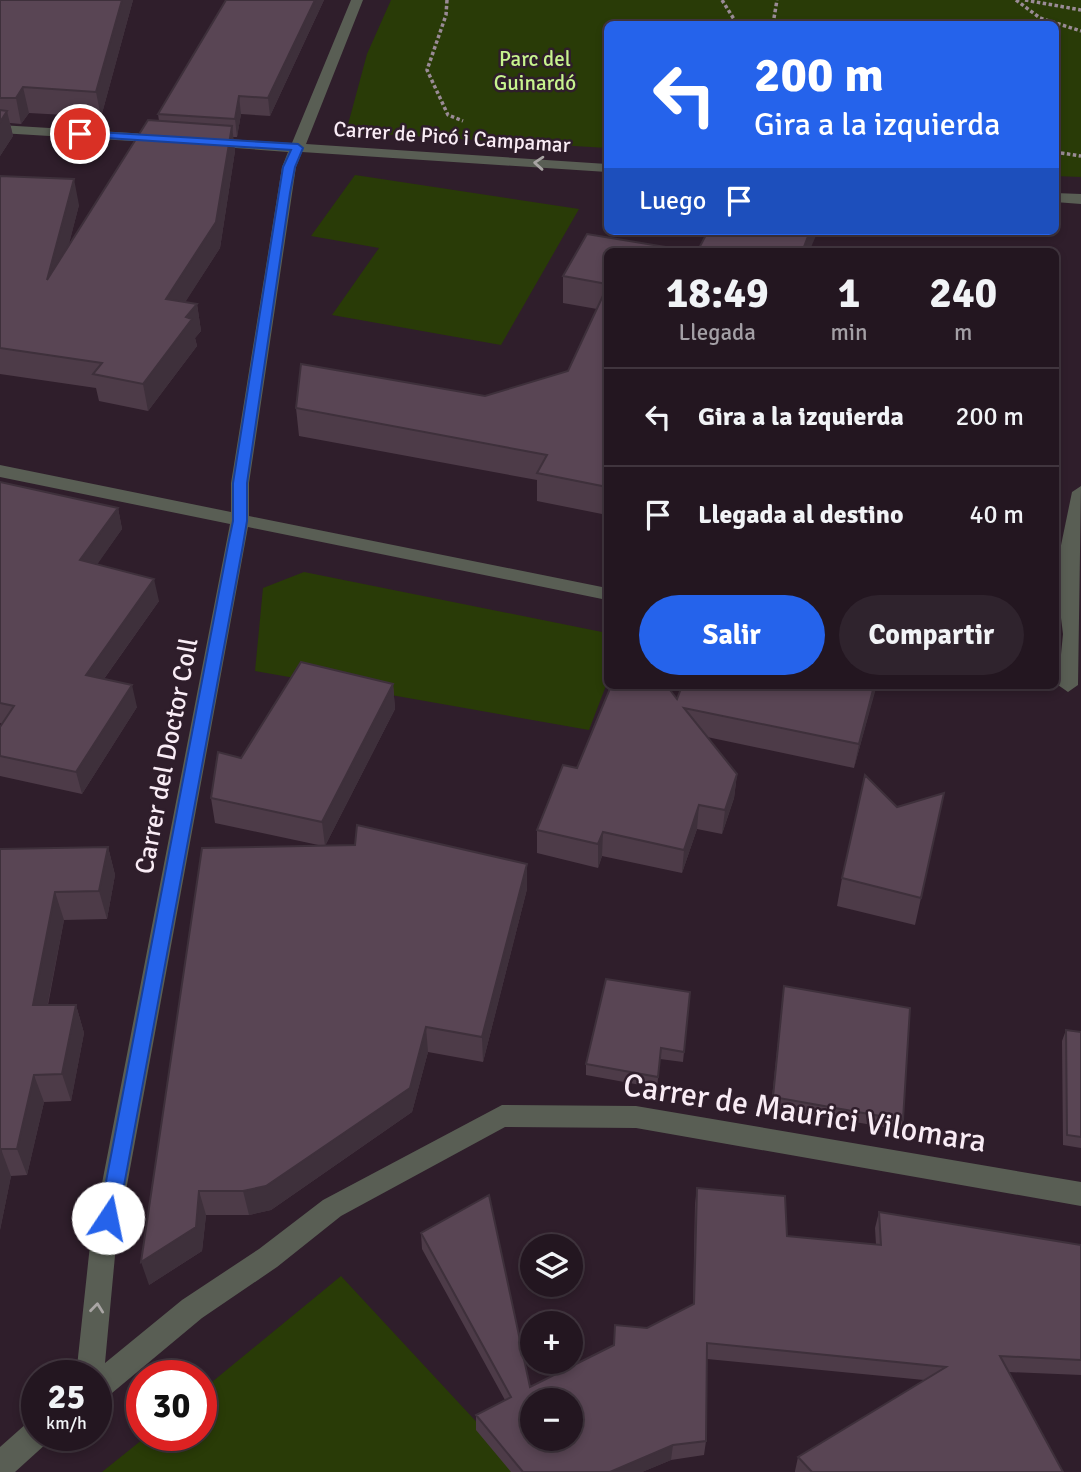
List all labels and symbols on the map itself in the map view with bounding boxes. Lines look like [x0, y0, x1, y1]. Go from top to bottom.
park label: Parc del Guinardó [494, 46, 576, 96]
pin [50, 104, 110, 164]
street label: Carrer de Picó i Campamar [333, 116, 572, 158]
one-way arrow [533, 156, 544, 171]
street label: Carrer del Doctor Coll [128, 635, 206, 877]
street label: Carrer de Maurici Vilomara [621, 1065, 989, 1161]
position arrow [71, 1181, 145, 1255]
one-way arrow [89, 1302, 104, 1313]
speed limit sign: 30 [126, 1360, 217, 1451]

